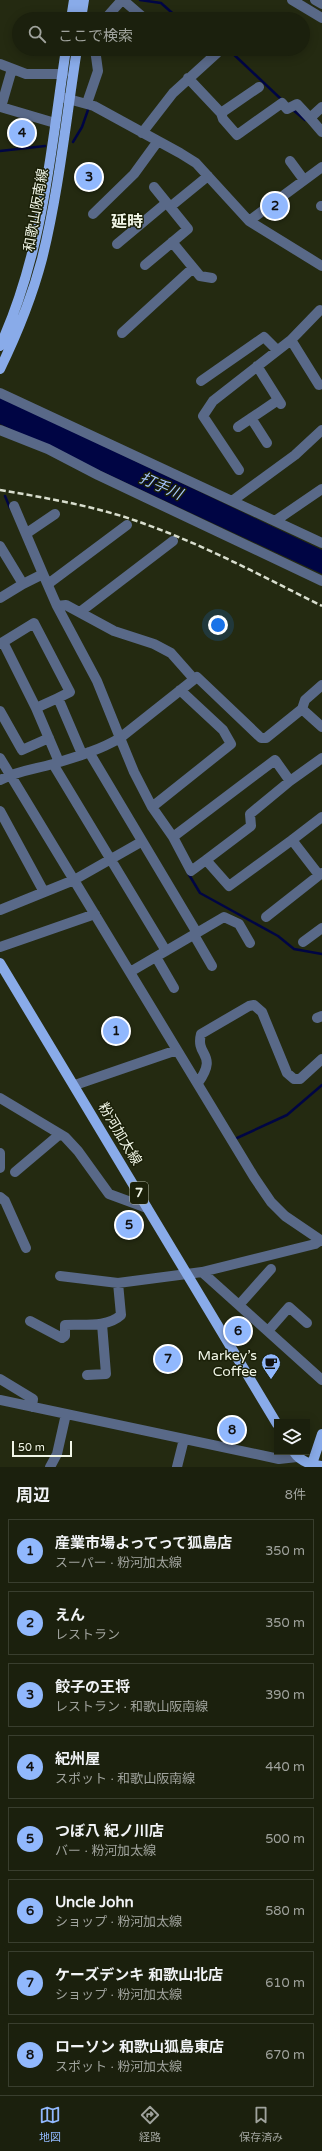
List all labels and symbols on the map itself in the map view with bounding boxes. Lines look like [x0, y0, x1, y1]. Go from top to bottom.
pin: 4 [9, 118, 35, 148]
pin: 3 [76, 162, 102, 192]
street label: 和歌山阪南線 [20, 167, 52, 253]
pin: 2 [262, 191, 288, 221]
district label: 延時 [111, 212, 143, 232]
water label: 打手川 [137, 469, 187, 504]
your location [208, 615, 228, 635]
pin: 1 [103, 1016, 129, 1046]
street label: 粉河加太線 [95, 1100, 145, 1168]
road number: 7 [130, 1182, 148, 1204]
pin: 5 [116, 1210, 142, 1240]
pin: 6 [225, 1316, 251, 1346]
pin: 7 [155, 1344, 181, 1374]
place label: Markey’s Coffee [198, 1347, 257, 1380]
cafe icon: Markey’s Coffee [260, 1352, 282, 1380]
pin: 8 [219, 1415, 245, 1445]
scale bar [12, 1439, 72, 1458]

